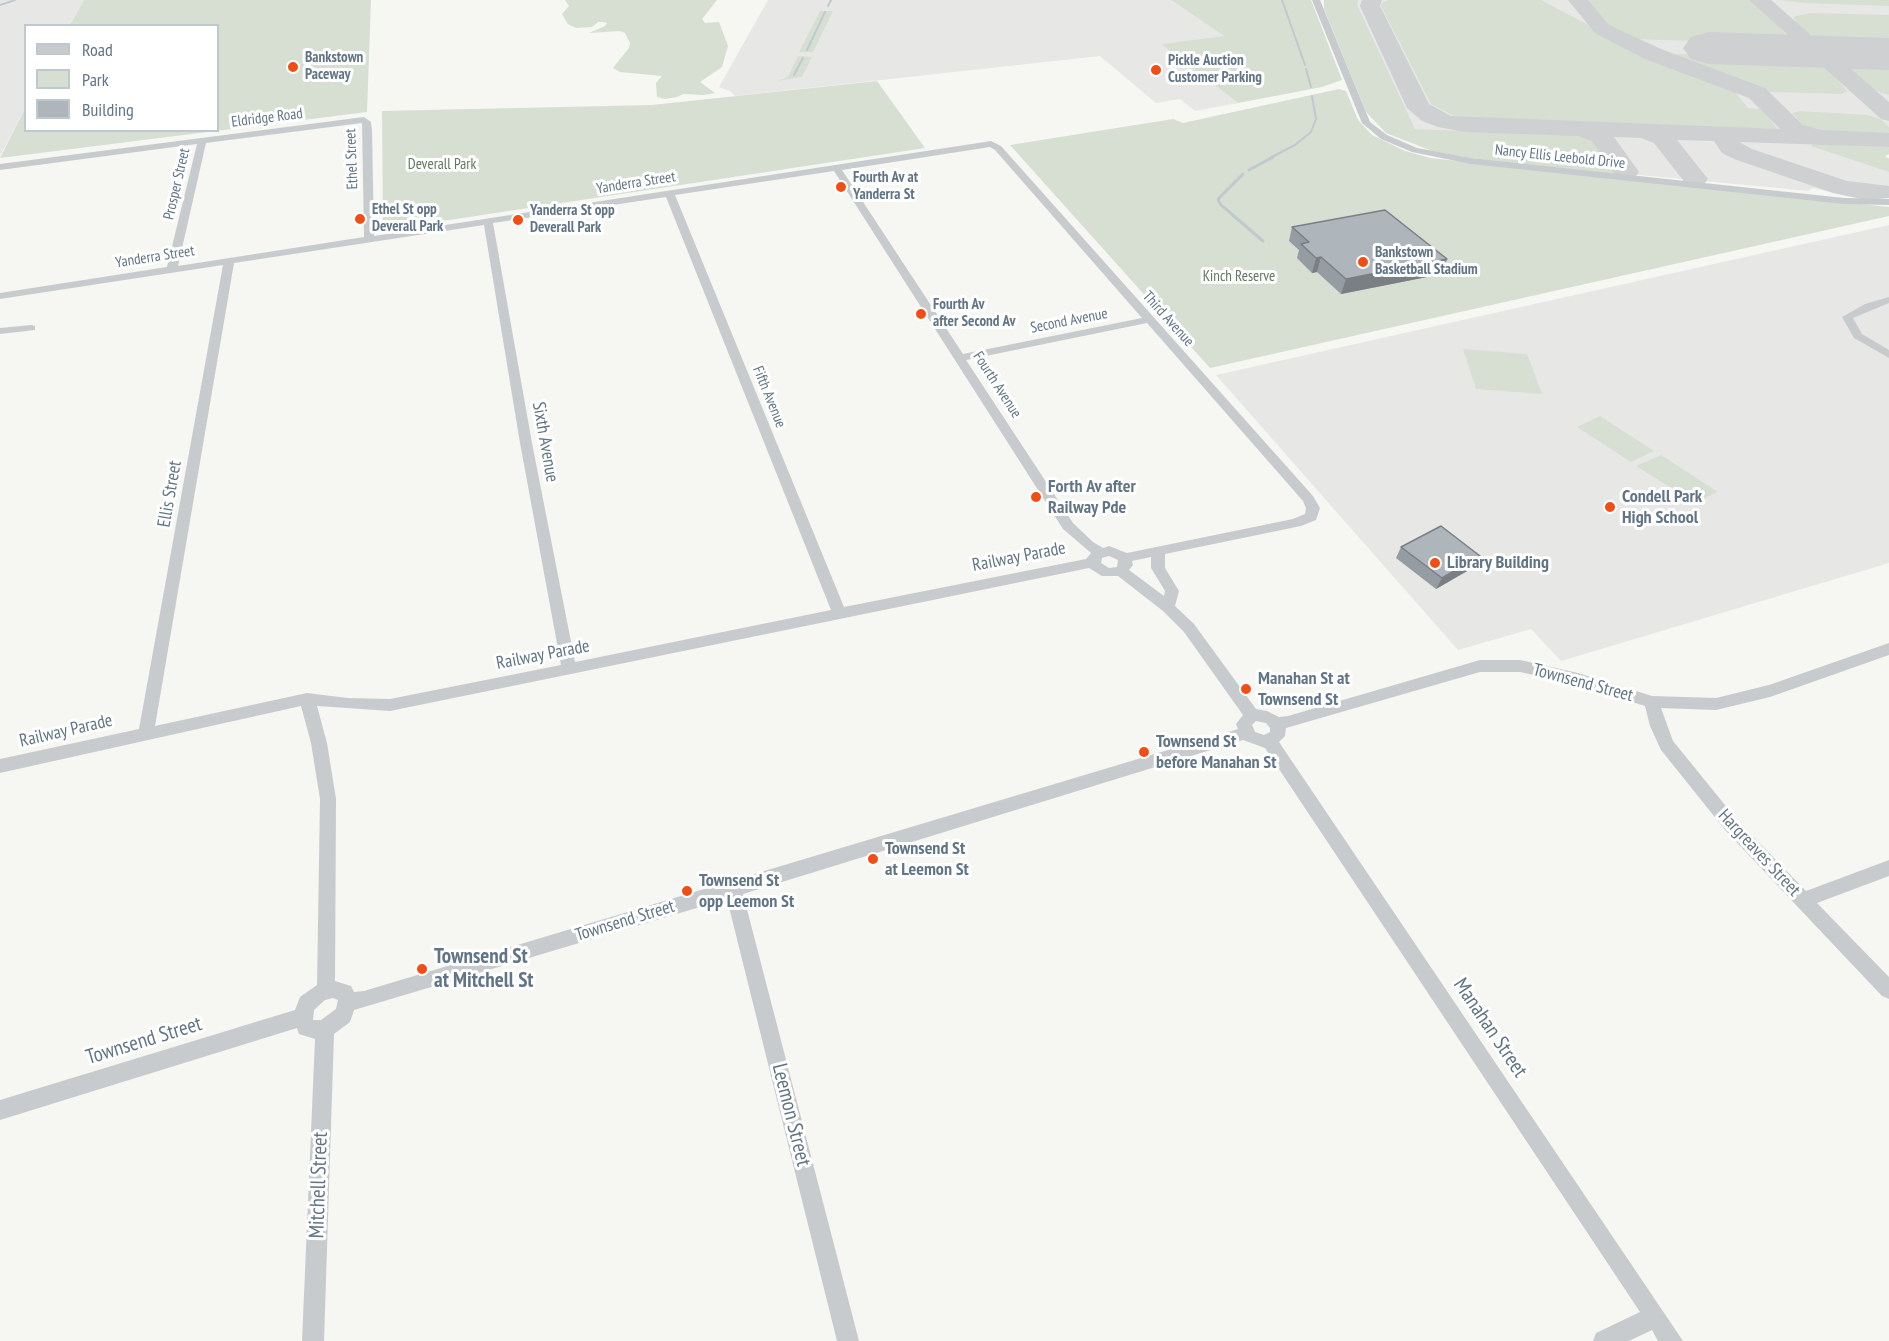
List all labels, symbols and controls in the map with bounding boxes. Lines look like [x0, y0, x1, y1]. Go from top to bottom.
legend [24, 24, 219, 132]
text: Road [82, 38, 113, 61]
place label: Bankstown Paceway [305, 49, 363, 84]
place label: Pickle Auction Customer Parking [1168, 52, 1262, 87]
marker: Bankstown Paceway [286, 60, 300, 74]
marker: Pickle Auction Customer Parking [1149, 63, 1163, 77]
text: Park [82, 68, 109, 91]
text: Building [82, 98, 134, 121]
street label: Eldridge Road [230, 105, 304, 131]
street label: Ethel Street [342, 128, 362, 190]
street label: Nancy Ellis Leebold Drive [1494, 141, 1626, 173]
street label: Prosper Street [160, 146, 194, 222]
park label: Deverall Park [408, 156, 476, 174]
street label: Yanderra Street [595, 168, 677, 198]
place label: Fourth Av at Yanderra St [853, 169, 918, 204]
marker: Fourth Av at Yanderra St [834, 180, 848, 194]
place label: Ethel St opp Deverall Park [372, 201, 443, 236]
place label: Yanderra St opp Deverall Park [530, 202, 615, 237]
marker: Ethel St opp Deverall Park [353, 212, 367, 226]
marker: Yanderra St opp Deverall Park [511, 213, 525, 227]
street label: Yanderra Street [114, 242, 196, 272]
place label: Bankstown Basketball Stadium [1375, 244, 1478, 279]
marker: Bankstown Basketball Stadium [1356, 255, 1370, 269]
park label: Kinch Reserve [1203, 268, 1275, 286]
street label: Third Avenue [1138, 288, 1198, 350]
place label: Fourth Av after Second Av [933, 296, 1015, 331]
street label: Second Avenue [1029, 305, 1109, 337]
marker: Fourth Av after Second Av [914, 307, 928, 321]
street label: Fourth Avenue [969, 348, 1025, 422]
street label: Fifth Avenue [748, 364, 790, 430]
street label: Sixth Avenue [527, 400, 563, 484]
street label: Ellis Street [154, 459, 186, 529]
place label: Forth Av after Railway Pde [1048, 476, 1136, 518]
place label: Condell Park High School [1622, 486, 1702, 528]
marker: Forth Av after Railway Pde [1029, 490, 1043, 504]
marker: Condell Park High School [1603, 500, 1617, 514]
street label: Railway Parade [971, 537, 1067, 577]
place label: Library Building [1447, 552, 1549, 574]
marker: Library Building [1428, 556, 1442, 570]
street label: Railway Parade [495, 635, 591, 675]
street label: Townsend Street [1531, 659, 1635, 707]
place label: Manahan St at Townsend St [1258, 668, 1350, 710]
marker: Manahan St at Townsend St [1239, 682, 1253, 696]
street label: Railway Parade [18, 710, 114, 752]
place label: Townsend St before Manahan St [1156, 731, 1276, 774]
marker: Townsend St before Manahan St [1137, 745, 1151, 759]
street label: Hargreaves Street [1713, 805, 1805, 901]
place label: Townsend St at Leemon St [885, 838, 969, 880]
marker: Townsend St at Leemon St [866, 852, 880, 866]
place label: Townsend St opp Leemon St [699, 870, 794, 912]
marker: Townsend St opp Leemon St [680, 884, 694, 898]
street label: Townsend Street [573, 896, 677, 946]
place label: Townsend St at Mitchell St [434, 944, 533, 994]
marker: Townsend St at Mitchell St [415, 962, 429, 976]
street label: Manahan Street [1448, 974, 1532, 1082]
street label: Townsend Street [83, 1011, 205, 1071]
street label: Leemon Street [766, 1061, 816, 1169]
street label: Mitchell Street [305, 1131, 333, 1239]

